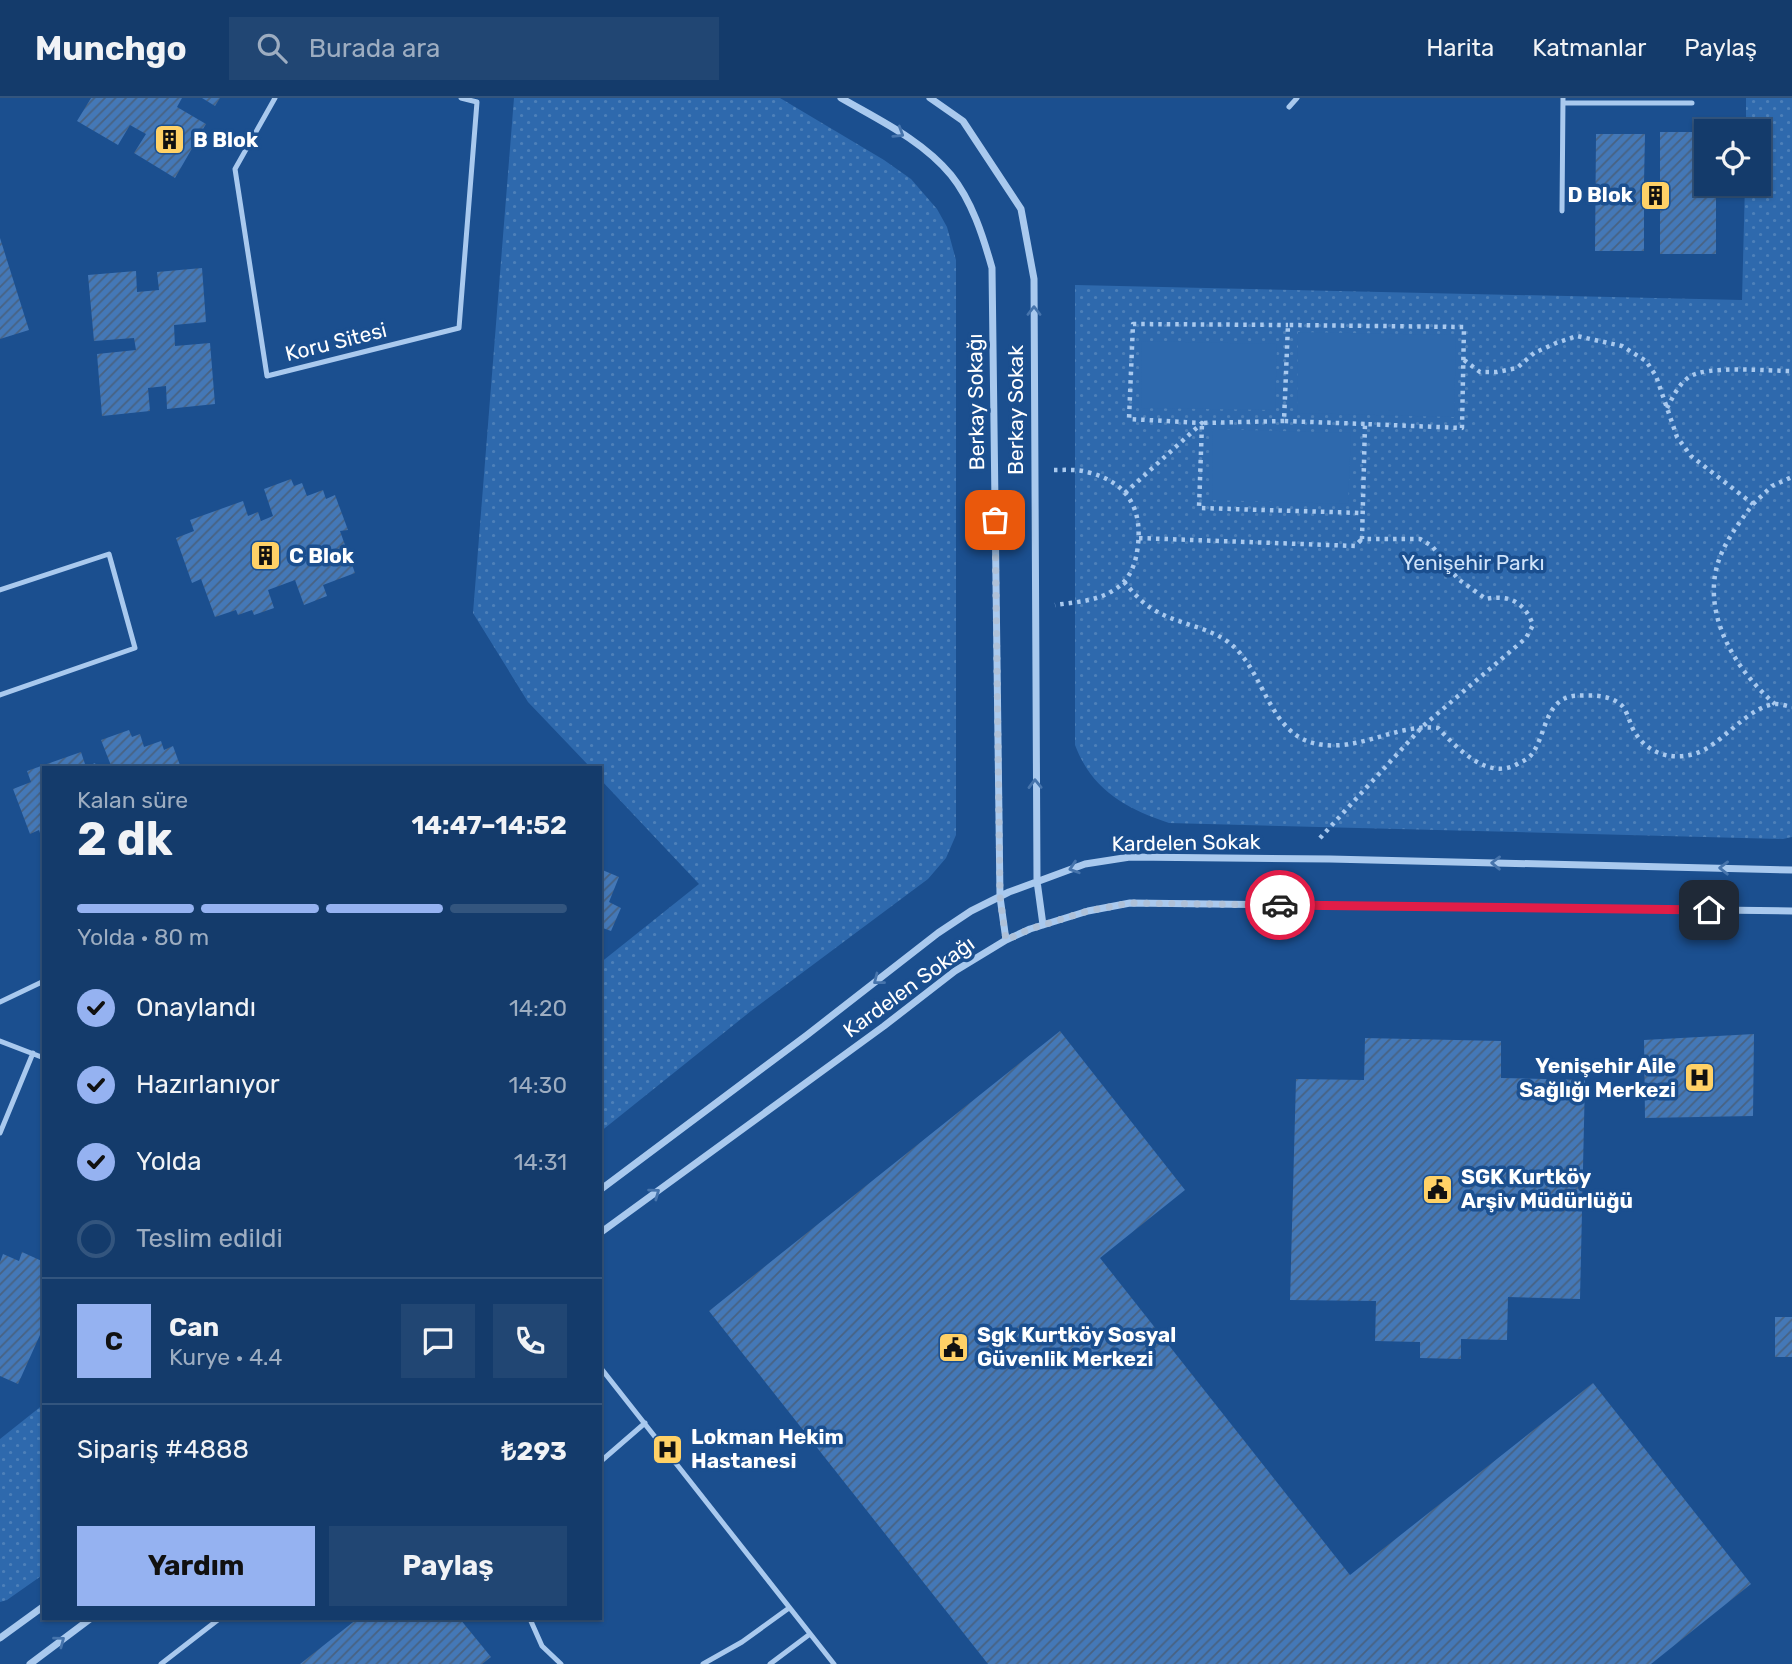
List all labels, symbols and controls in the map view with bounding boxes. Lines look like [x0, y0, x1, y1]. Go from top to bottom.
search box [229, 17, 719, 80]
text: Munchgo [35, 29, 187, 68]
icon: search [253, 29, 291, 67]
text: Burada ara [309, 33, 440, 64]
text: Harita [1426, 34, 1494, 62]
text: Katmanlar [1532, 34, 1646, 62]
text: Paylaş [1684, 34, 1757, 62]
map controls [1694, 119, 1771, 196]
button: locate [1694, 119, 1771, 196]
building icon: B Blok [153, 123, 187, 157]
one-way arrow [892, 125, 905, 138]
place label: B Blok [193, 127, 259, 152]
building icon: D Blok [1639, 178, 1673, 212]
place label: D Blok [1568, 182, 1634, 207]
one-way arrow [1026, 306, 1042, 316]
street label: Koru Sitesi [283, 317, 389, 366]
street label: Berkay Sokağı [962, 333, 989, 471]
street label: Berkay Sokak [1003, 345, 1028, 475]
pin [965, 490, 1025, 550]
icon: bag [976, 501, 1014, 539]
building icon: C Blok [249, 539, 283, 573]
place label: C Blok [289, 543, 355, 568]
park label: Yenişehir Parkı [1401, 550, 1545, 575]
one-way arrow [1028, 778, 1043, 789]
text: Kalan süre [77, 786, 188, 814]
text: 14:47–14:52 [411, 810, 567, 841]
text: 2 dk [77, 812, 173, 867]
street label: Kardelen Sokak [1111, 829, 1261, 856]
one-way arrow [1491, 855, 1501, 871]
one-way arrow [1068, 860, 1081, 874]
one-way arrow [1718, 860, 1729, 876]
courier [1245, 870, 1315, 940]
pin [1679, 880, 1739, 940]
icon: car [1261, 886, 1299, 924]
icon: home [1690, 891, 1728, 929]
text: Yolda · 80 m [77, 923, 209, 951]
street label: Kardelen Sokağı [838, 931, 979, 1042]
one-way arrow [873, 971, 886, 984]
icon: check [77, 989, 115, 1027]
text: Onaylandı [136, 992, 256, 1023]
text: 14:20 [509, 994, 567, 1022]
place label: Yenişehir Aile Sağlığı Merkezi [1519, 1053, 1676, 1102]
hospital icon: Yenişehir Aile Sağlığı Merkezi [1682, 1061, 1716, 1095]
icon: check [77, 1066, 115, 1104]
text: Hazırlanıyor [136, 1069, 280, 1100]
text: 14:30 [509, 1071, 567, 1099]
icon: check [77, 1143, 115, 1181]
text: Yolda [136, 1146, 202, 1177]
text: 14:31 [514, 1148, 567, 1176]
place label: SGK Kurtköy Arşiv Müdürlüğü [1461, 1164, 1633, 1213]
public building icon: SGK Kurtköy Arşiv Müdürlüğü [1421, 1172, 1455, 1206]
one-way arrow [648, 1189, 660, 1201]
text: Teslim edildi [136, 1223, 283, 1254]
button: chat [401, 1304, 475, 1378]
button: phone [493, 1304, 567, 1378]
text: Can [169, 1312, 219, 1343]
place label: Sgk Kurtköy Sosyal Güvenlik Merkezi [977, 1322, 1176, 1371]
text: C [105, 1326, 123, 1357]
public building icon: Sgk Kurtköy Sosyal Güvenlik Merkezi [937, 1330, 971, 1364]
text: Kurye · 4.4 [169, 1343, 283, 1371]
place label: Lokman Hekim Hastanesi [691, 1424, 844, 1473]
hospital icon: Lokman Hekim Hastanesi [651, 1432, 685, 1466]
text: Sipariş #4888 [77, 1434, 249, 1465]
text: ₺293 [502, 1436, 567, 1467]
button: Yardım [77, 1526, 315, 1606]
button: Paylaş [329, 1526, 567, 1606]
one-way arrow [52, 1637, 65, 1650]

